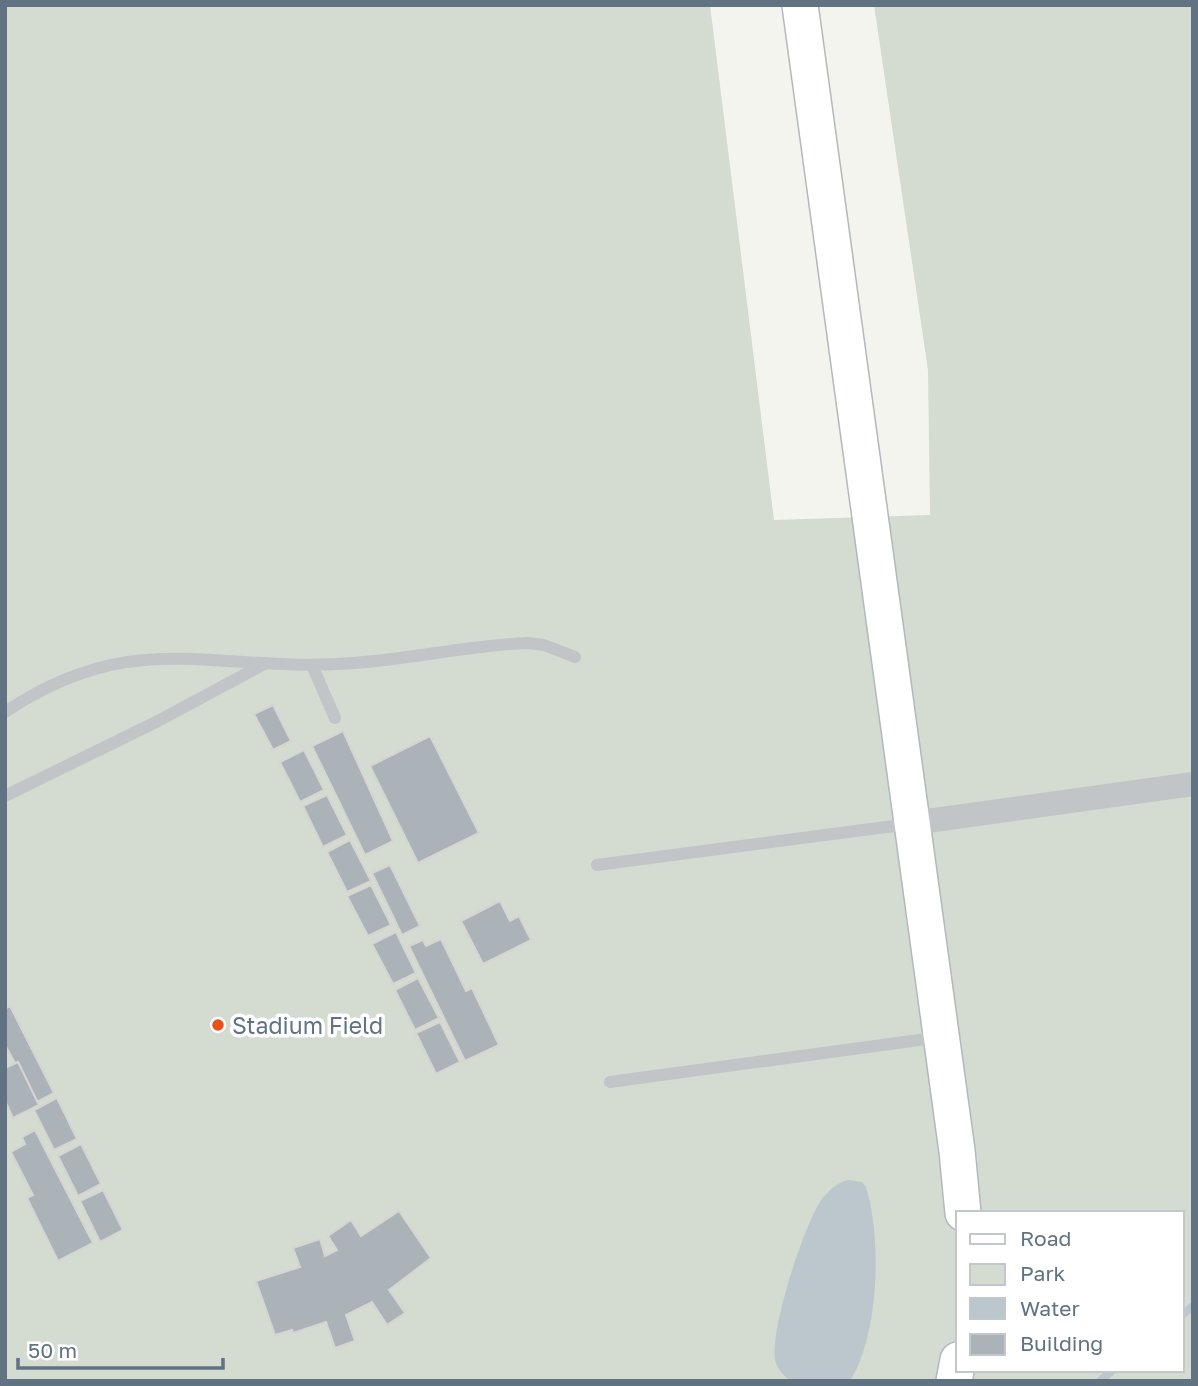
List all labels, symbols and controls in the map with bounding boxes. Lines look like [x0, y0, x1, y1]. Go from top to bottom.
place label: Stadium Field [232, 1011, 383, 1039]
marker: Stadium Field [210, 1017, 226, 1033]
legend [956, 1211, 1184, 1372]
text: Road [1020, 1225, 1071, 1251]
text: Park [1020, 1260, 1066, 1286]
text: Water [1020, 1295, 1080, 1321]
scale bar [18, 1326, 222, 1370]
text: Building [1020, 1330, 1103, 1356]
text: 50 m [28, 1337, 77, 1363]

